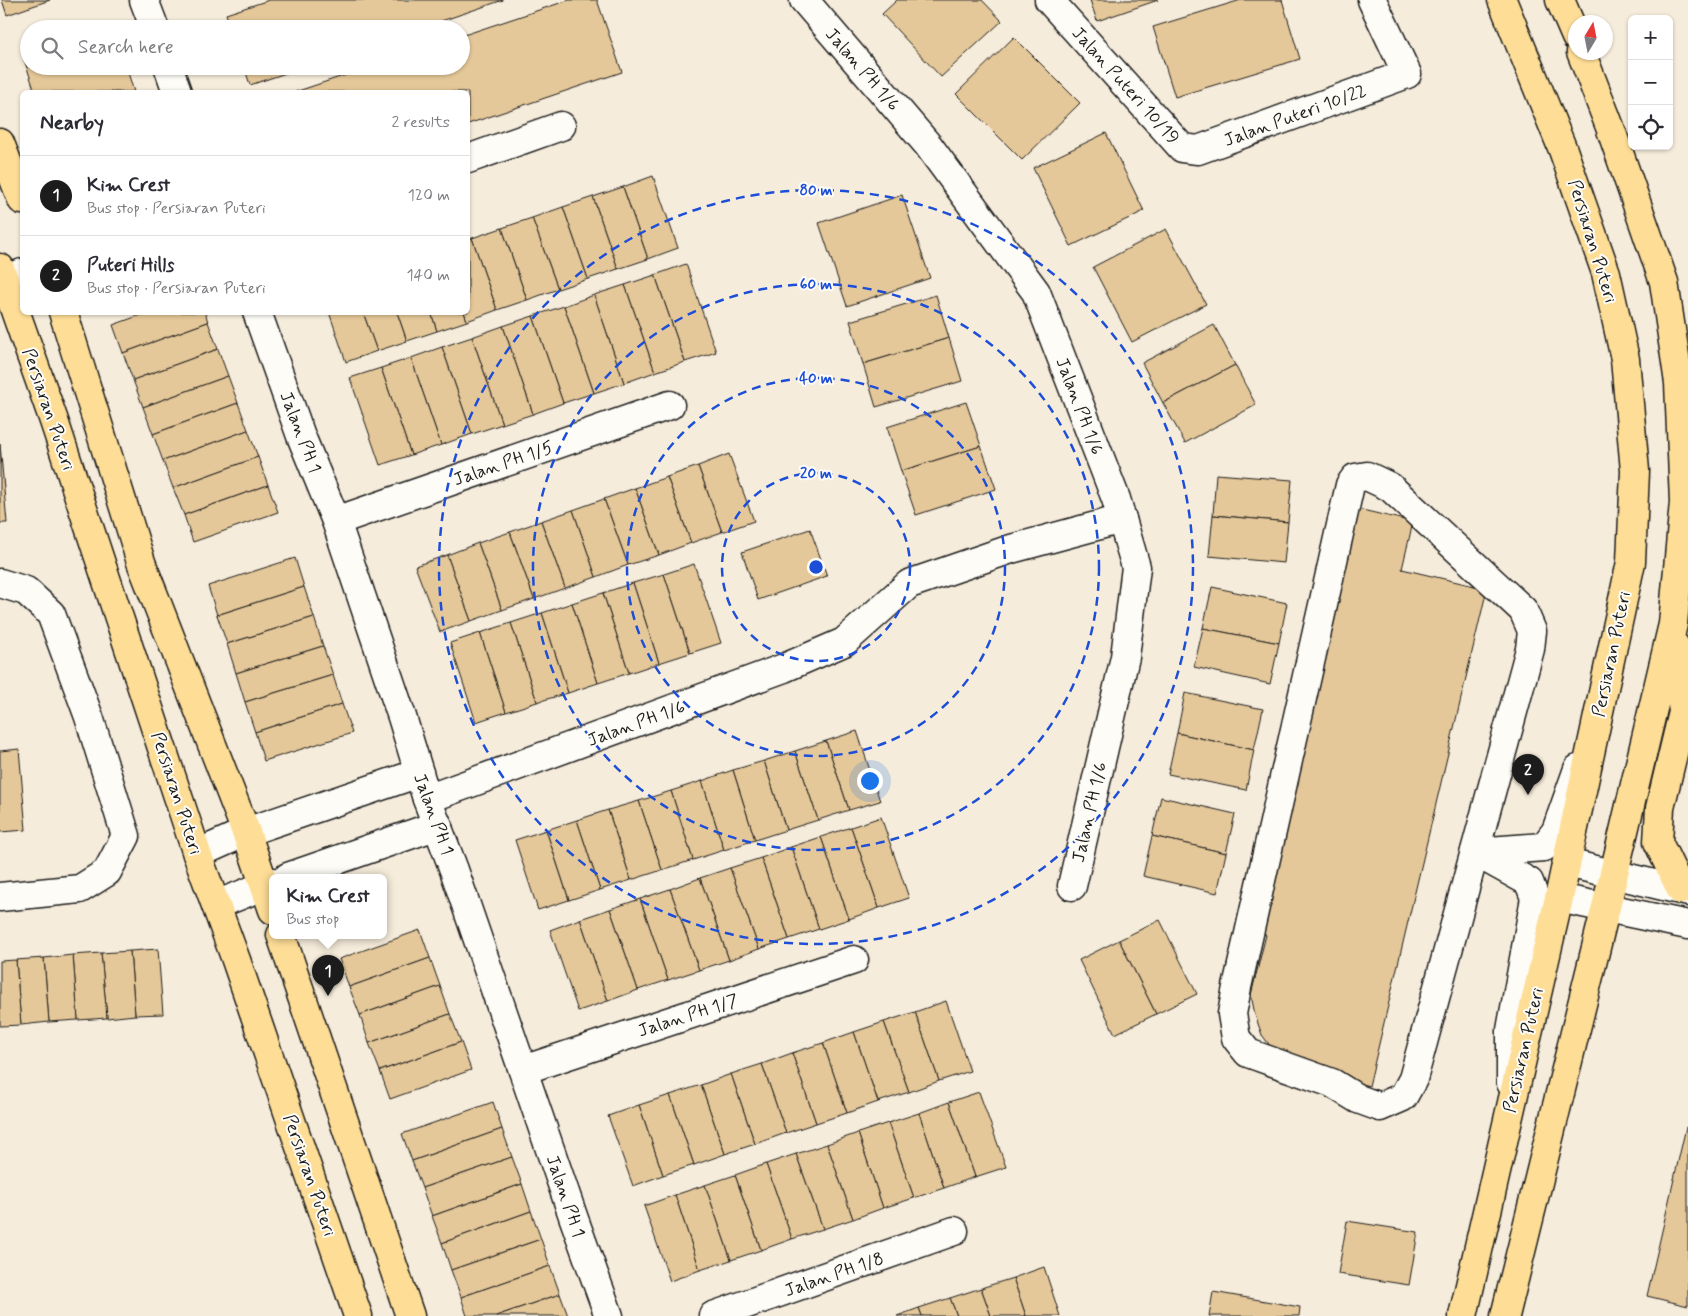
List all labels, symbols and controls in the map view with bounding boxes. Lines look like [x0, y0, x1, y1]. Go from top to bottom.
north arrow [1568, 15, 1613, 60]
map controls [1628, 15, 1673, 150]
button: + [1628, 15, 1673, 60]
search box [20, 20, 470, 75]
street label: Jalan Puteri 10/19 [1066, 22, 1184, 150]
street label: Jalan PH 1/6 [820, 23, 905, 116]
icon: search [38, 34, 66, 62]
text: Search here [78, 35, 174, 60]
button: − [1628, 60, 1673, 105]
street label: Jalan Puteri 10/22 [1221, 79, 1370, 153]
button: locate [1628, 105, 1673, 150]
text: Nearby [40, 109, 104, 137]
text: 2 results [392, 112, 450, 133]
text: Kim Crest [87, 173, 170, 198]
street label: Persiaran Puteri [1562, 177, 1622, 306]
text: 80 m [799, 181, 833, 201]
text: 1 [52, 185, 60, 206]
text: 120 m [408, 185, 450, 206]
text: Bus stop · Persiaran Puteri [87, 198, 266, 219]
text: Puteri Hills [87, 253, 174, 278]
text: 2 [52, 265, 60, 286]
text: 140 m [406, 265, 450, 286]
text: 60 m [800, 275, 832, 295]
text: Bus stop · Persiaran Puteri [87, 278, 266, 299]
street label: Persiaran Puteri [16, 345, 80, 474]
street label: Jalan PH 1/6 [1050, 354, 1109, 458]
text: 40 m [799, 369, 833, 389]
street label: Jalan PH 1 [274, 388, 327, 477]
street label: Jalan PH 1/5 [450, 436, 557, 492]
text: 20 m [800, 464, 832, 484]
centre of rings [807, 558, 825, 576]
street label: Persiaran Puteri [1587, 589, 1637, 719]
street label: Jalan PH 1/6 [584, 695, 689, 753]
street label: Persiaran Puteri [145, 729, 207, 858]
pin: 2 [1512, 754, 1544, 795]
street label: Jalan PH 1/6 [1067, 760, 1113, 865]
your location [857, 768, 883, 794]
street label: Jalan PH 1 [407, 770, 459, 859]
popup [269, 874, 387, 939]
text: Kim Crest [286, 884, 370, 909]
text: Bus stop [286, 909, 339, 930]
pin: 1 [312, 955, 344, 996]
street label: Persiaran Puteri [1498, 985, 1550, 1115]
street label: Jalan PH 1/7 [635, 988, 742, 1043]
street label: Persiaran Puteri [277, 1111, 341, 1240]
street label: Jalan PH 1 [540, 1152, 590, 1241]
street label: Jalan PH 1/8 [782, 1247, 887, 1303]

